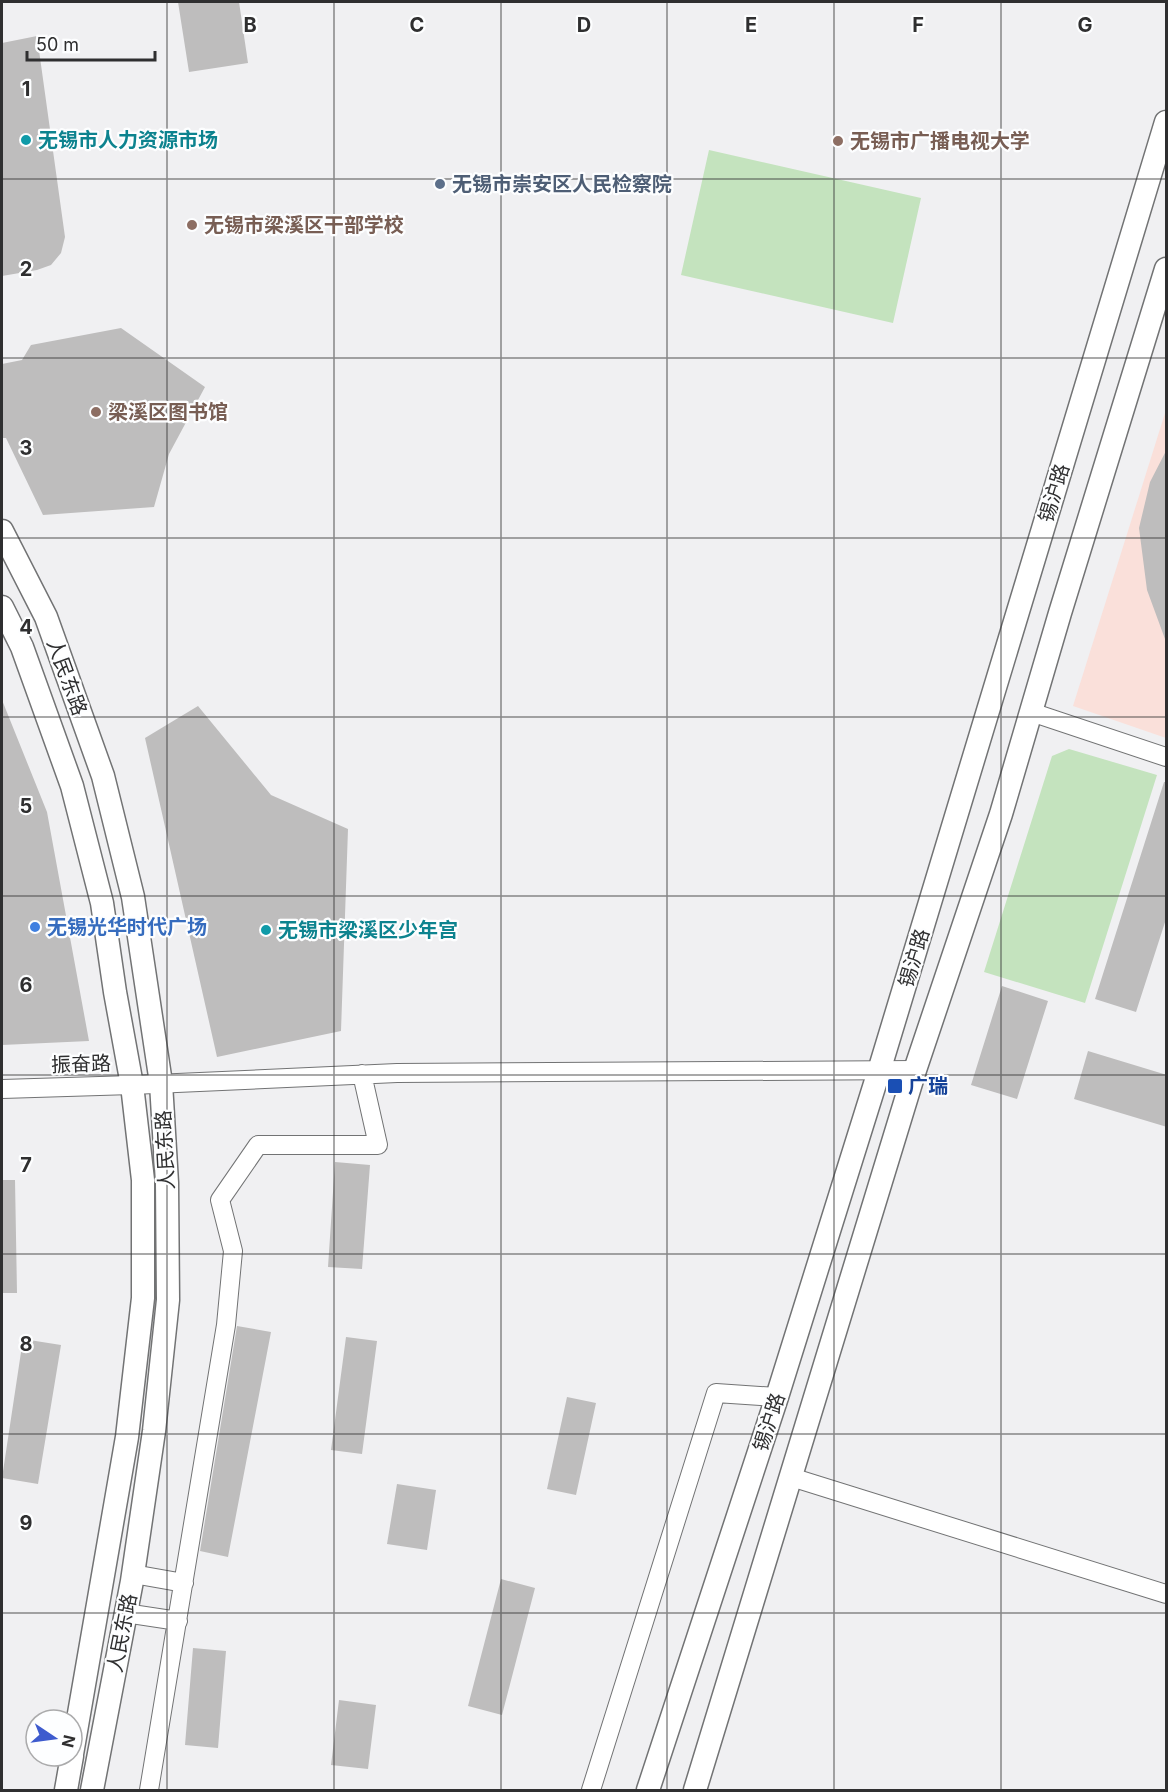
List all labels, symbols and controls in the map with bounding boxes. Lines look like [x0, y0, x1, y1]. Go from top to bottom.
text: B [243, 13, 257, 37]
text: C [410, 13, 424, 37]
text: D [577, 13, 591, 37]
text: E [745, 13, 757, 37]
text: F [912, 13, 924, 37]
text: G [1077, 13, 1093, 37]
scale bar [27, 24, 154, 62]
text: 50 m [36, 34, 79, 55]
text: 1 [22, 77, 30, 101]
place label: 无锡市人力资源市场 [38, 128, 218, 152]
place label: 无锡市广播电视大学 [850, 129, 1030, 153]
marker: 无锡市人力资源市场 [19, 133, 33, 147]
marker: 无锡市广播电视大学 [831, 134, 845, 148]
place label: 无锡市崇安区人民检察院 [452, 172, 672, 196]
marker: 无锡市崇安区人民检察院 [433, 177, 447, 191]
place label: 无锡市梁溪区干部学校 [204, 213, 404, 237]
marker: 无锡市梁溪区干部学校 [185, 218, 199, 232]
text: 2 [20, 257, 32, 281]
place label: 梁溪区图书馆 [108, 400, 228, 424]
marker: 梁溪区图书馆 [89, 405, 103, 419]
text: 3 [20, 436, 32, 460]
street label: 锡沪路 [1034, 461, 1074, 525]
text: 4 [19, 615, 33, 639]
street label: 人民东路 [42, 635, 92, 719]
text: 5 [20, 794, 32, 818]
place label: 无锡光华时代广场 [47, 915, 207, 939]
place label: 无锡市梁溪区少年宫 [278, 918, 458, 942]
marker: 无锡光华时代广场 [28, 920, 42, 934]
marker: 无锡市梁溪区少年宫 [259, 923, 273, 937]
street label: 锡沪路 [894, 926, 934, 990]
text: 6 [20, 973, 33, 997]
street label: 振奋路 [51, 1051, 111, 1077]
place label: 广瑞 [908, 1074, 948, 1098]
marker: 广瑞 [886, 1077, 904, 1095]
street label: 人民东路 [151, 1109, 179, 1191]
text: 7 [20, 1153, 32, 1177]
text: 8 [19, 1332, 33, 1356]
street label: 锡沪路 [748, 1390, 790, 1454]
text: 9 [20, 1511, 33, 1535]
street label: 人民东路 [103, 1591, 141, 1675]
north arrow [24, 1708, 84, 1768]
text: N [57, 1733, 80, 1750]

